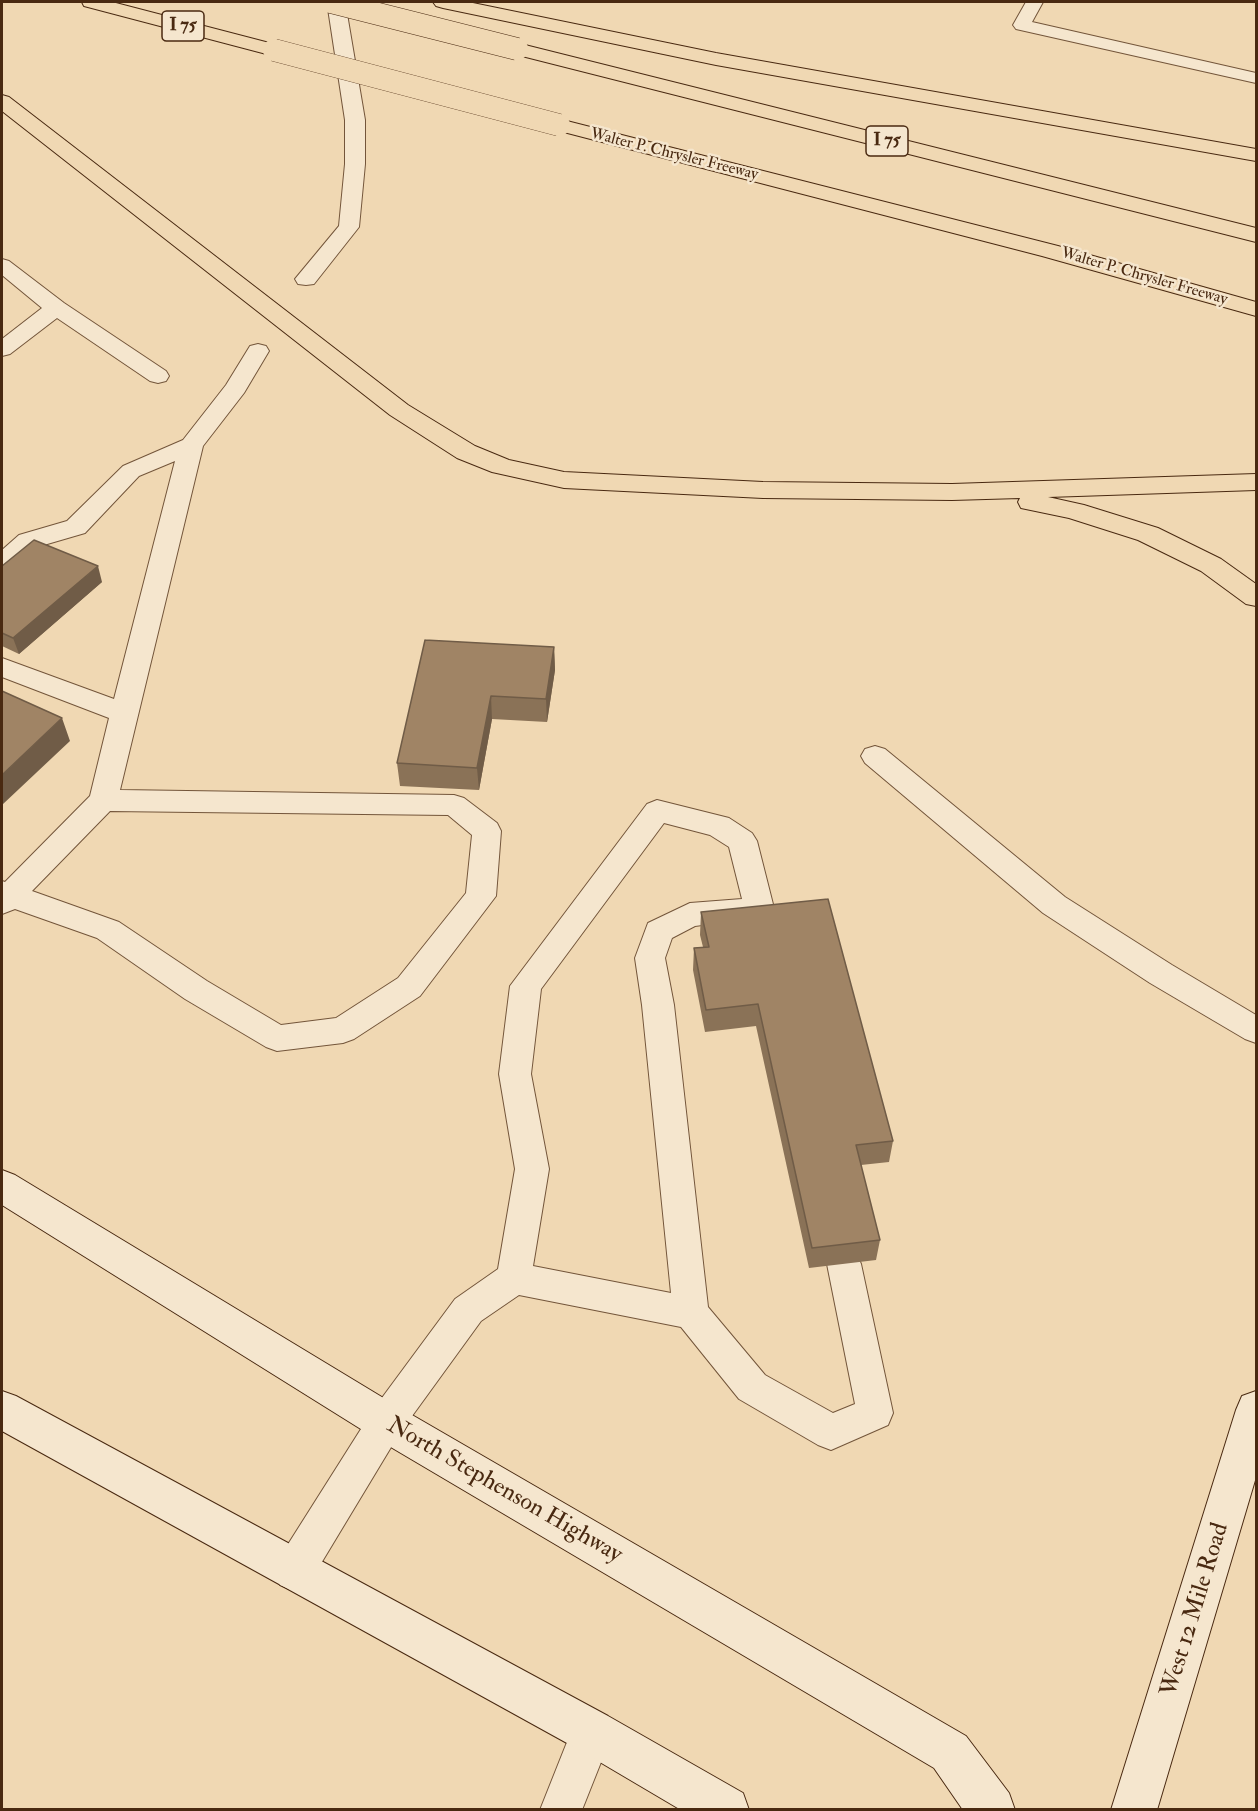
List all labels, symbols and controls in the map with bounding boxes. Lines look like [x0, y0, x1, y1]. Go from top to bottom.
road number: I 75 [162, 11, 204, 41]
street label: Walter P. Chrysler Freeway [588, 125, 760, 185]
road number: I 75 [866, 126, 908, 156]
street label: Walter P. Chrysler Freeway [1058, 244, 1230, 310]
street label: North Stephenson Highway [381, 1412, 627, 1570]
street label: West 12 Mile Road [1156, 1520, 1236, 1700]

